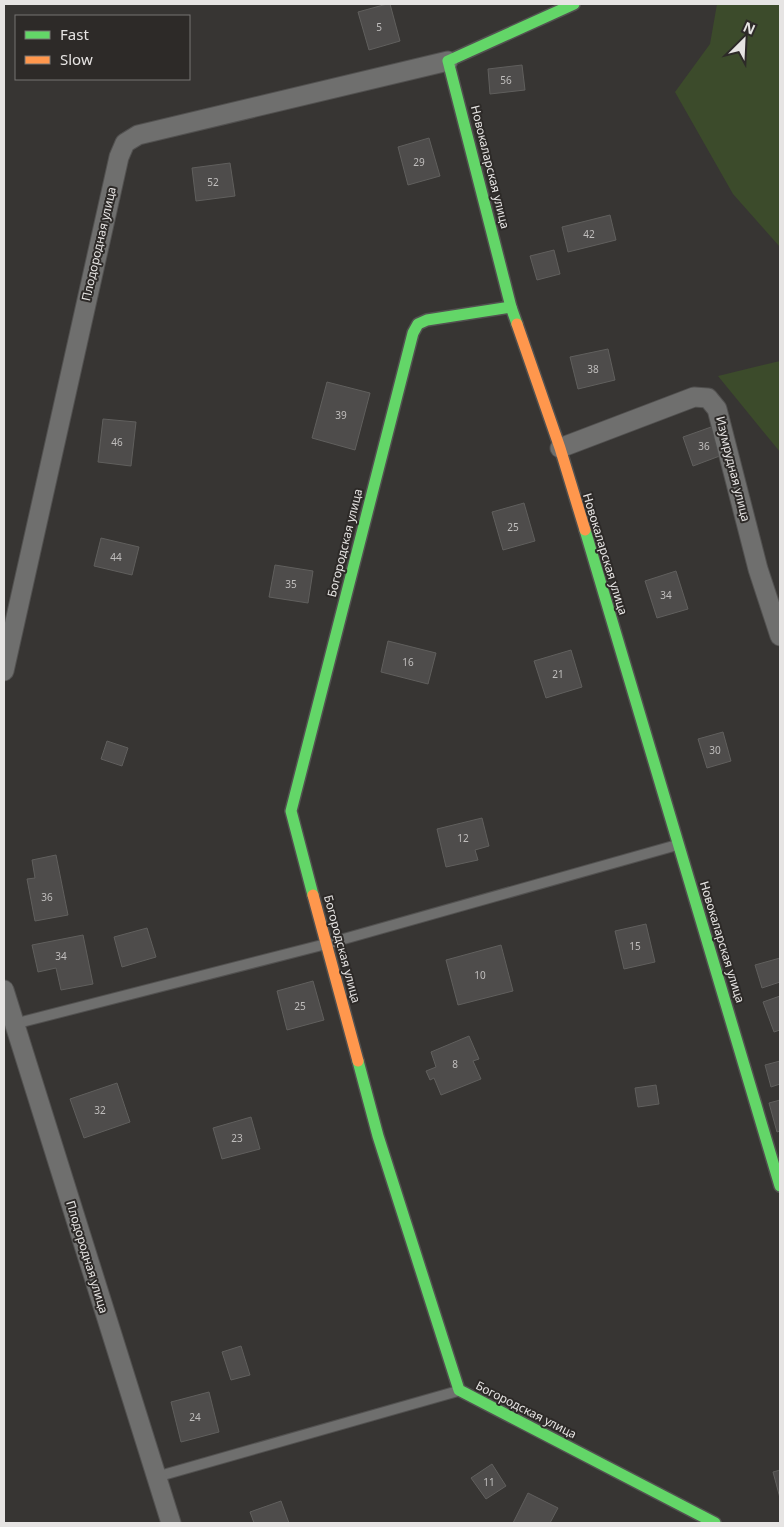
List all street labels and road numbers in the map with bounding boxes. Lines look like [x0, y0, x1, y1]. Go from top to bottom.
street label: Новокаларская улица [467, 103, 514, 230]
street label: Плодородная улица [77, 185, 120, 303]
street label: Изумрудная улица [712, 414, 755, 523]
street label: Богородская улица [323, 487, 366, 599]
street label: Новокаларская улица [579, 491, 632, 617]
street label: Новокаларская улица [696, 879, 749, 1005]
street label: Богородская улица [320, 893, 365, 1005]
street label: Плодородная улица [62, 1198, 113, 1315]
street label: Богородская улица [473, 1377, 580, 1442]

